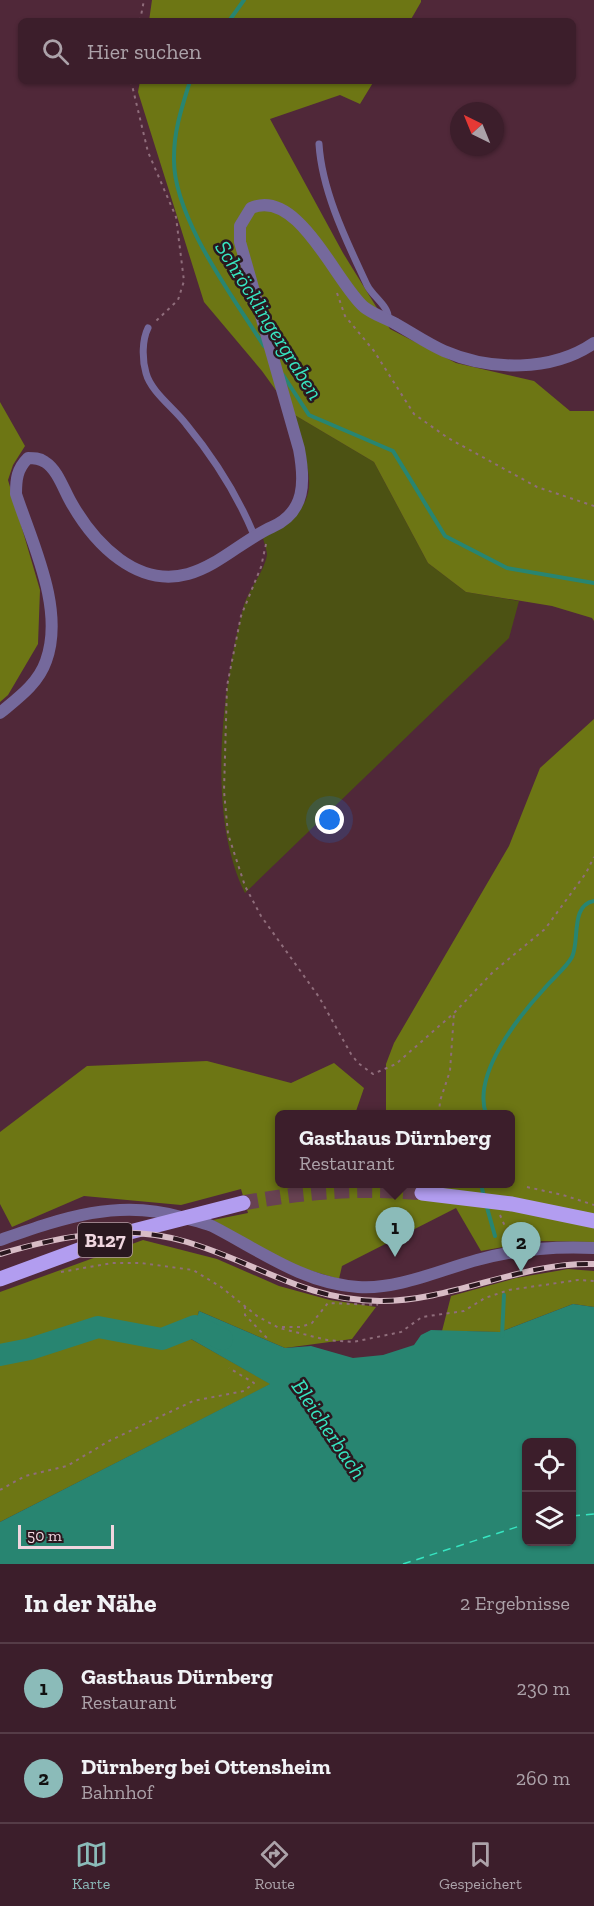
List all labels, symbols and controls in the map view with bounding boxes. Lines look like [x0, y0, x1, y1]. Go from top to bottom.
search box [18, 18, 576, 84]
icon: search [39, 35, 72, 68]
text: Hier suchen [87, 38, 201, 65]
north arrow [450, 102, 504, 156]
water label: Schröcklingergraben [209, 235, 329, 405]
your location [315, 805, 344, 834]
popup [275, 1110, 515, 1188]
text: Gasthaus Dürnberg [299, 1124, 491, 1151]
text: Restaurant [299, 1151, 395, 1175]
pin: 1 [376, 1208, 414, 1257]
pin: 2 [502, 1222, 540, 1272]
road number: B127 [78, 1223, 132, 1257]
water label: Bleicherbach [286, 1374, 372, 1484]
map controls [522, 1438, 576, 1546]
button: locate [522, 1438, 576, 1492]
button: layers [522, 1492, 576, 1546]
scale bar [18, 1522, 114, 1550]
text: 50 m [27, 1526, 62, 1545]
text: In der Nähe [24, 1587, 156, 1619]
text: 2 Ergebnisse [460, 1591, 570, 1615]
text: Gasthaus Dürnberg [81, 1663, 273, 1690]
text: 1 [39, 1676, 48, 1700]
text: 230 m [517, 1676, 570, 1700]
text: Restaurant [81, 1690, 177, 1714]
text: Dürnberg bei Ottensheim [81, 1753, 331, 1780]
text: 2 [38, 1766, 49, 1790]
text: 260 m [516, 1766, 570, 1790]
text: Bahnhof [81, 1780, 153, 1804]
tab: Karte [72, 1838, 110, 1893]
tab: Route [254, 1838, 295, 1893]
tab: Gespeichert [439, 1838, 522, 1893]

